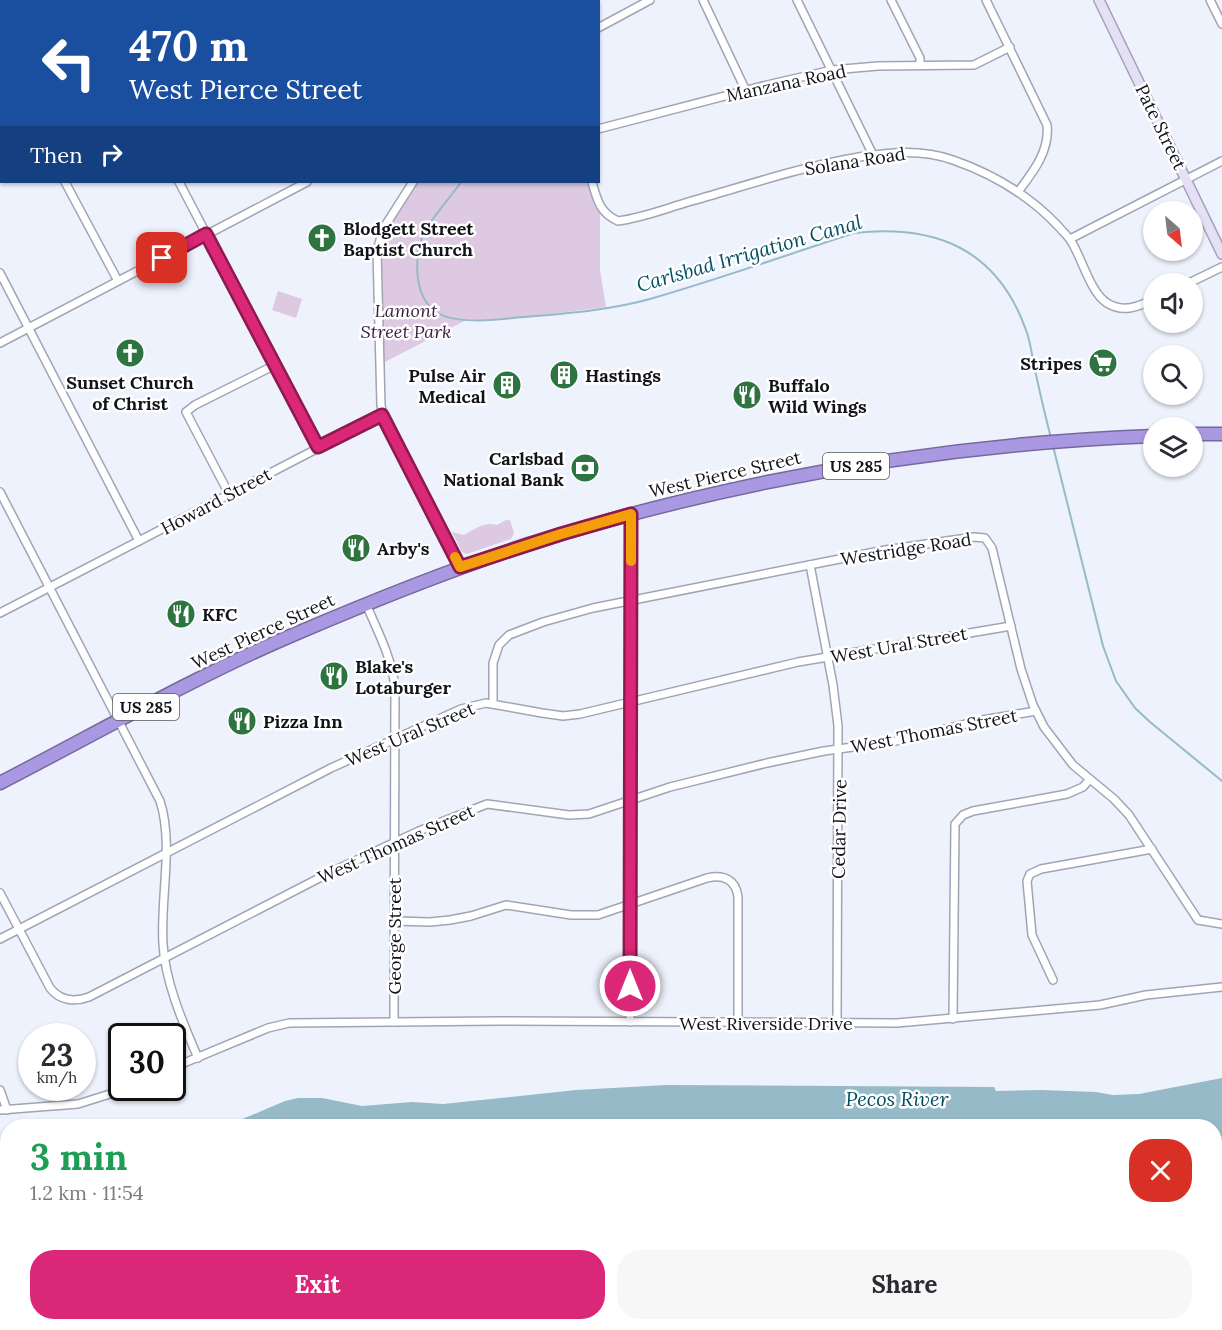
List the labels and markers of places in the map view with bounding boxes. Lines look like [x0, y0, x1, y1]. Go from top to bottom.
place label: Blodgett Street Baptist Church [343, 217, 474, 261]
church icon: Blodgett Street Baptist Church [306, 222, 338, 254]
pin [136, 232, 187, 283]
church icon: Sunset Church of Christ [114, 337, 146, 369]
supermarket icon: Stripes [1087, 347, 1119, 379]
place label: Stripes [1020, 352, 1082, 375]
building icon: Hastings [548, 359, 580, 391]
place label: Pulse Air Medical [408, 364, 486, 408]
place label: Hastings [585, 364, 661, 387]
building icon: Pulse Air Medical [491, 369, 523, 401]
place label: Sunset Church of Christ [66, 371, 194, 415]
place label: Buffalo Wild Wings [768, 374, 867, 418]
restaurant icon: Buffalo Wild Wings [731, 379, 763, 411]
place label: Carlsbad National Bank [443, 447, 564, 491]
bank icon: Carlsbad National Bank [569, 452, 601, 484]
restaurant icon: Arby's [340, 532, 372, 564]
place label: Arby's [377, 537, 430, 560]
restaurant icon: KFC [165, 598, 197, 630]
place label: KFC [202, 603, 238, 626]
place label: Blake's Lotaburger [355, 655, 451, 699]
restaurant icon: Blake's Lotaburger [318, 660, 350, 692]
restaurant icon: Pizza Inn [226, 705, 258, 737]
place label: Pizza Inn [263, 710, 343, 733]

